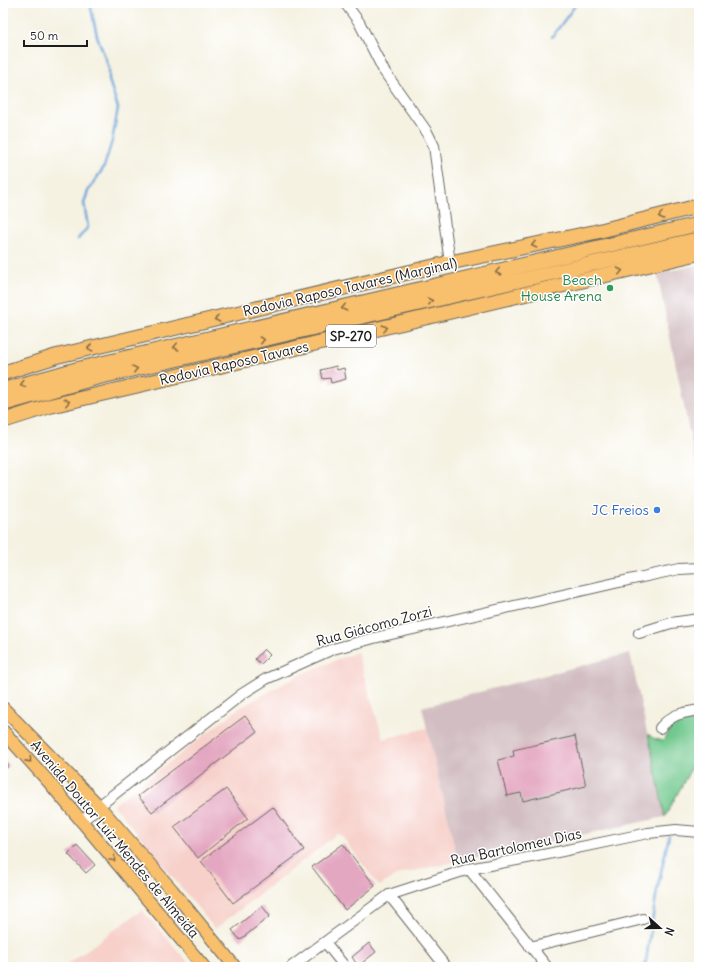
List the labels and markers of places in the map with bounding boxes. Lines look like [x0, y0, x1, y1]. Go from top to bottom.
place label: Beach House Arena [521, 271, 602, 305]
marker: Beach House Arena [605, 283, 615, 293]
place label: JC Freios [592, 501, 649, 519]
marker: JC Freios [652, 505, 662, 515]

